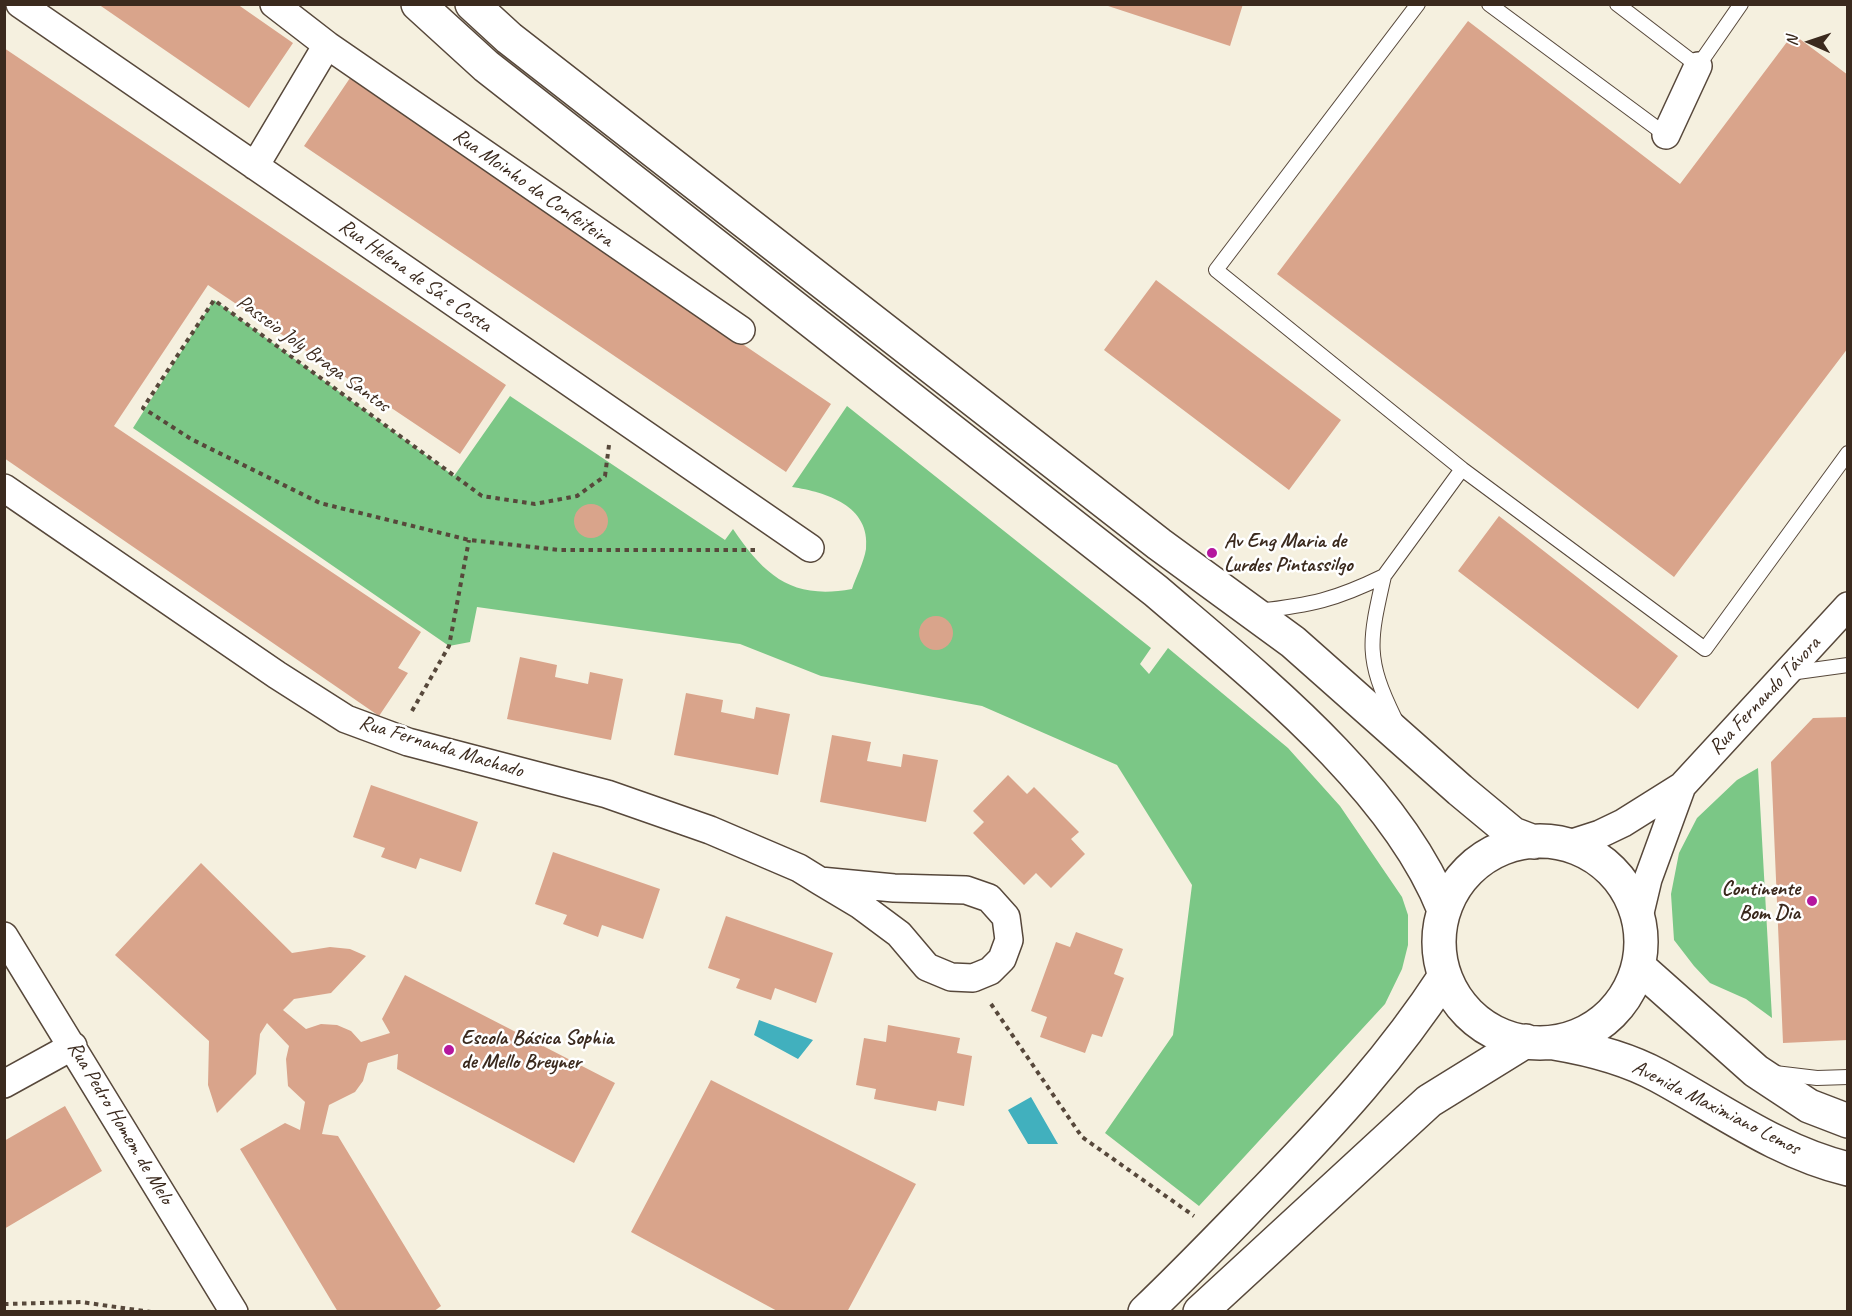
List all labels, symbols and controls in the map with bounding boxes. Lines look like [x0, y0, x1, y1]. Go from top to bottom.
north arrow [1780, 12, 1840, 72]
text: N [1782, 36, 1802, 47]
street label: Rua Moinho da Confeiteira [448, 123, 618, 253]
street label: Rua Helena de Sá e Costa [334, 214, 496, 338]
street label: Passeio Joly Braga Santos [231, 290, 395, 418]
place label: Av Eng Maria de Lurdes Pintassilgo [1224, 528, 1352, 578]
marker: Av Eng Maria de Lurdes Pintassilgo [1205, 546, 1219, 560]
street label: Rua Fernando Távora [1704, 632, 1826, 760]
street label: Rua Fernanda Machado [356, 710, 526, 784]
place label: Continente Bom Dia [1721, 876, 1800, 926]
marker: Continente Bom Dia [1805, 894, 1819, 908]
place label: Escola Básica Sophia de Mello Breyner [461, 1025, 613, 1075]
street label: Rua Pedro Homem de Melo [61, 1037, 179, 1209]
marker: Escola Básica Sophia de Mello Breyner [442, 1043, 456, 1057]
street label: Avenida Maximiano Lemos [1628, 1055, 1804, 1161]

